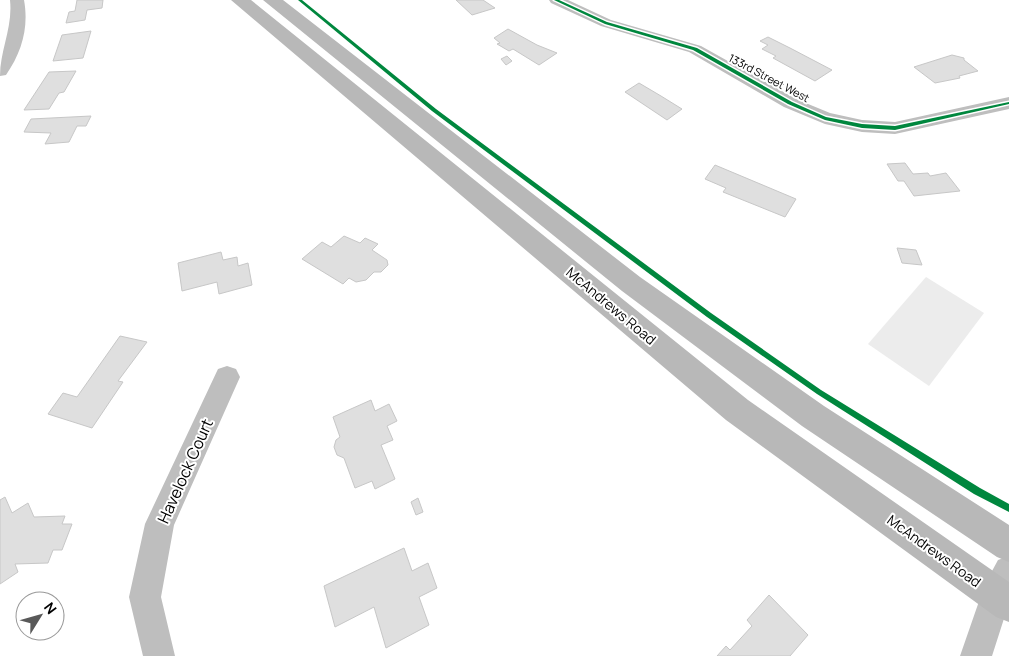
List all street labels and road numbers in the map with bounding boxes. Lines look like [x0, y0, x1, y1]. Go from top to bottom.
street label: 133rd Street West [726, 50, 812, 105]
street label: McAndrews Road [562, 262, 660, 349]
street label: Havelock Court [152, 415, 218, 527]
street label: McAndrews Road [884, 510, 985, 591]

